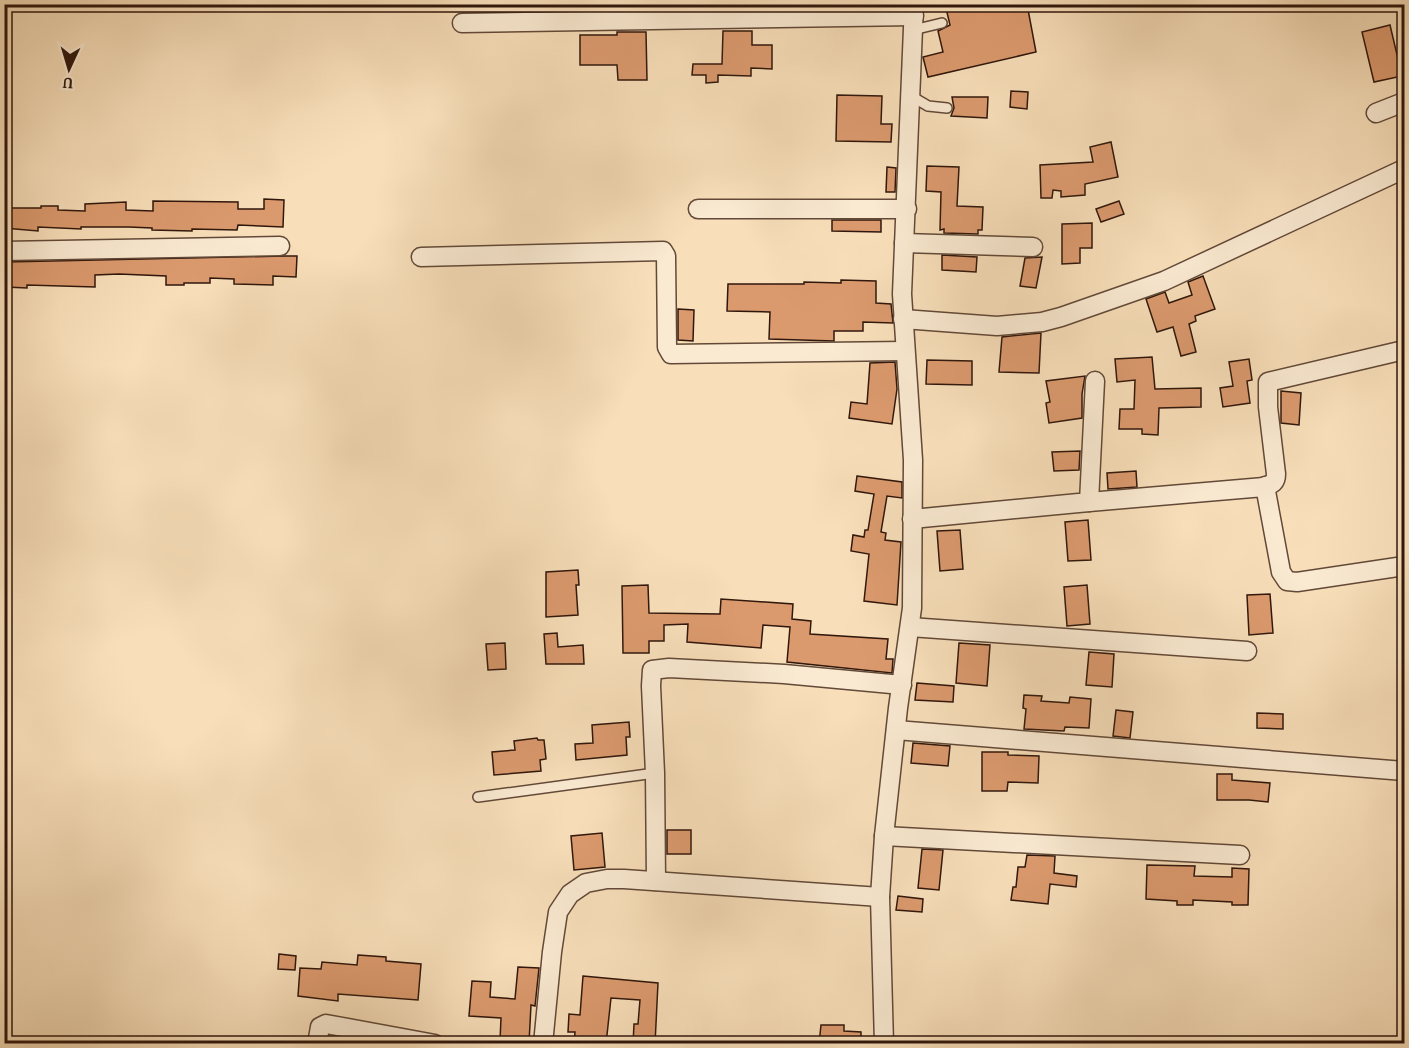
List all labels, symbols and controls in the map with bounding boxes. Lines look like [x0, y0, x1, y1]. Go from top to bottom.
north arrow [39, 39, 99, 99]
text: U [62, 72, 74, 94]

